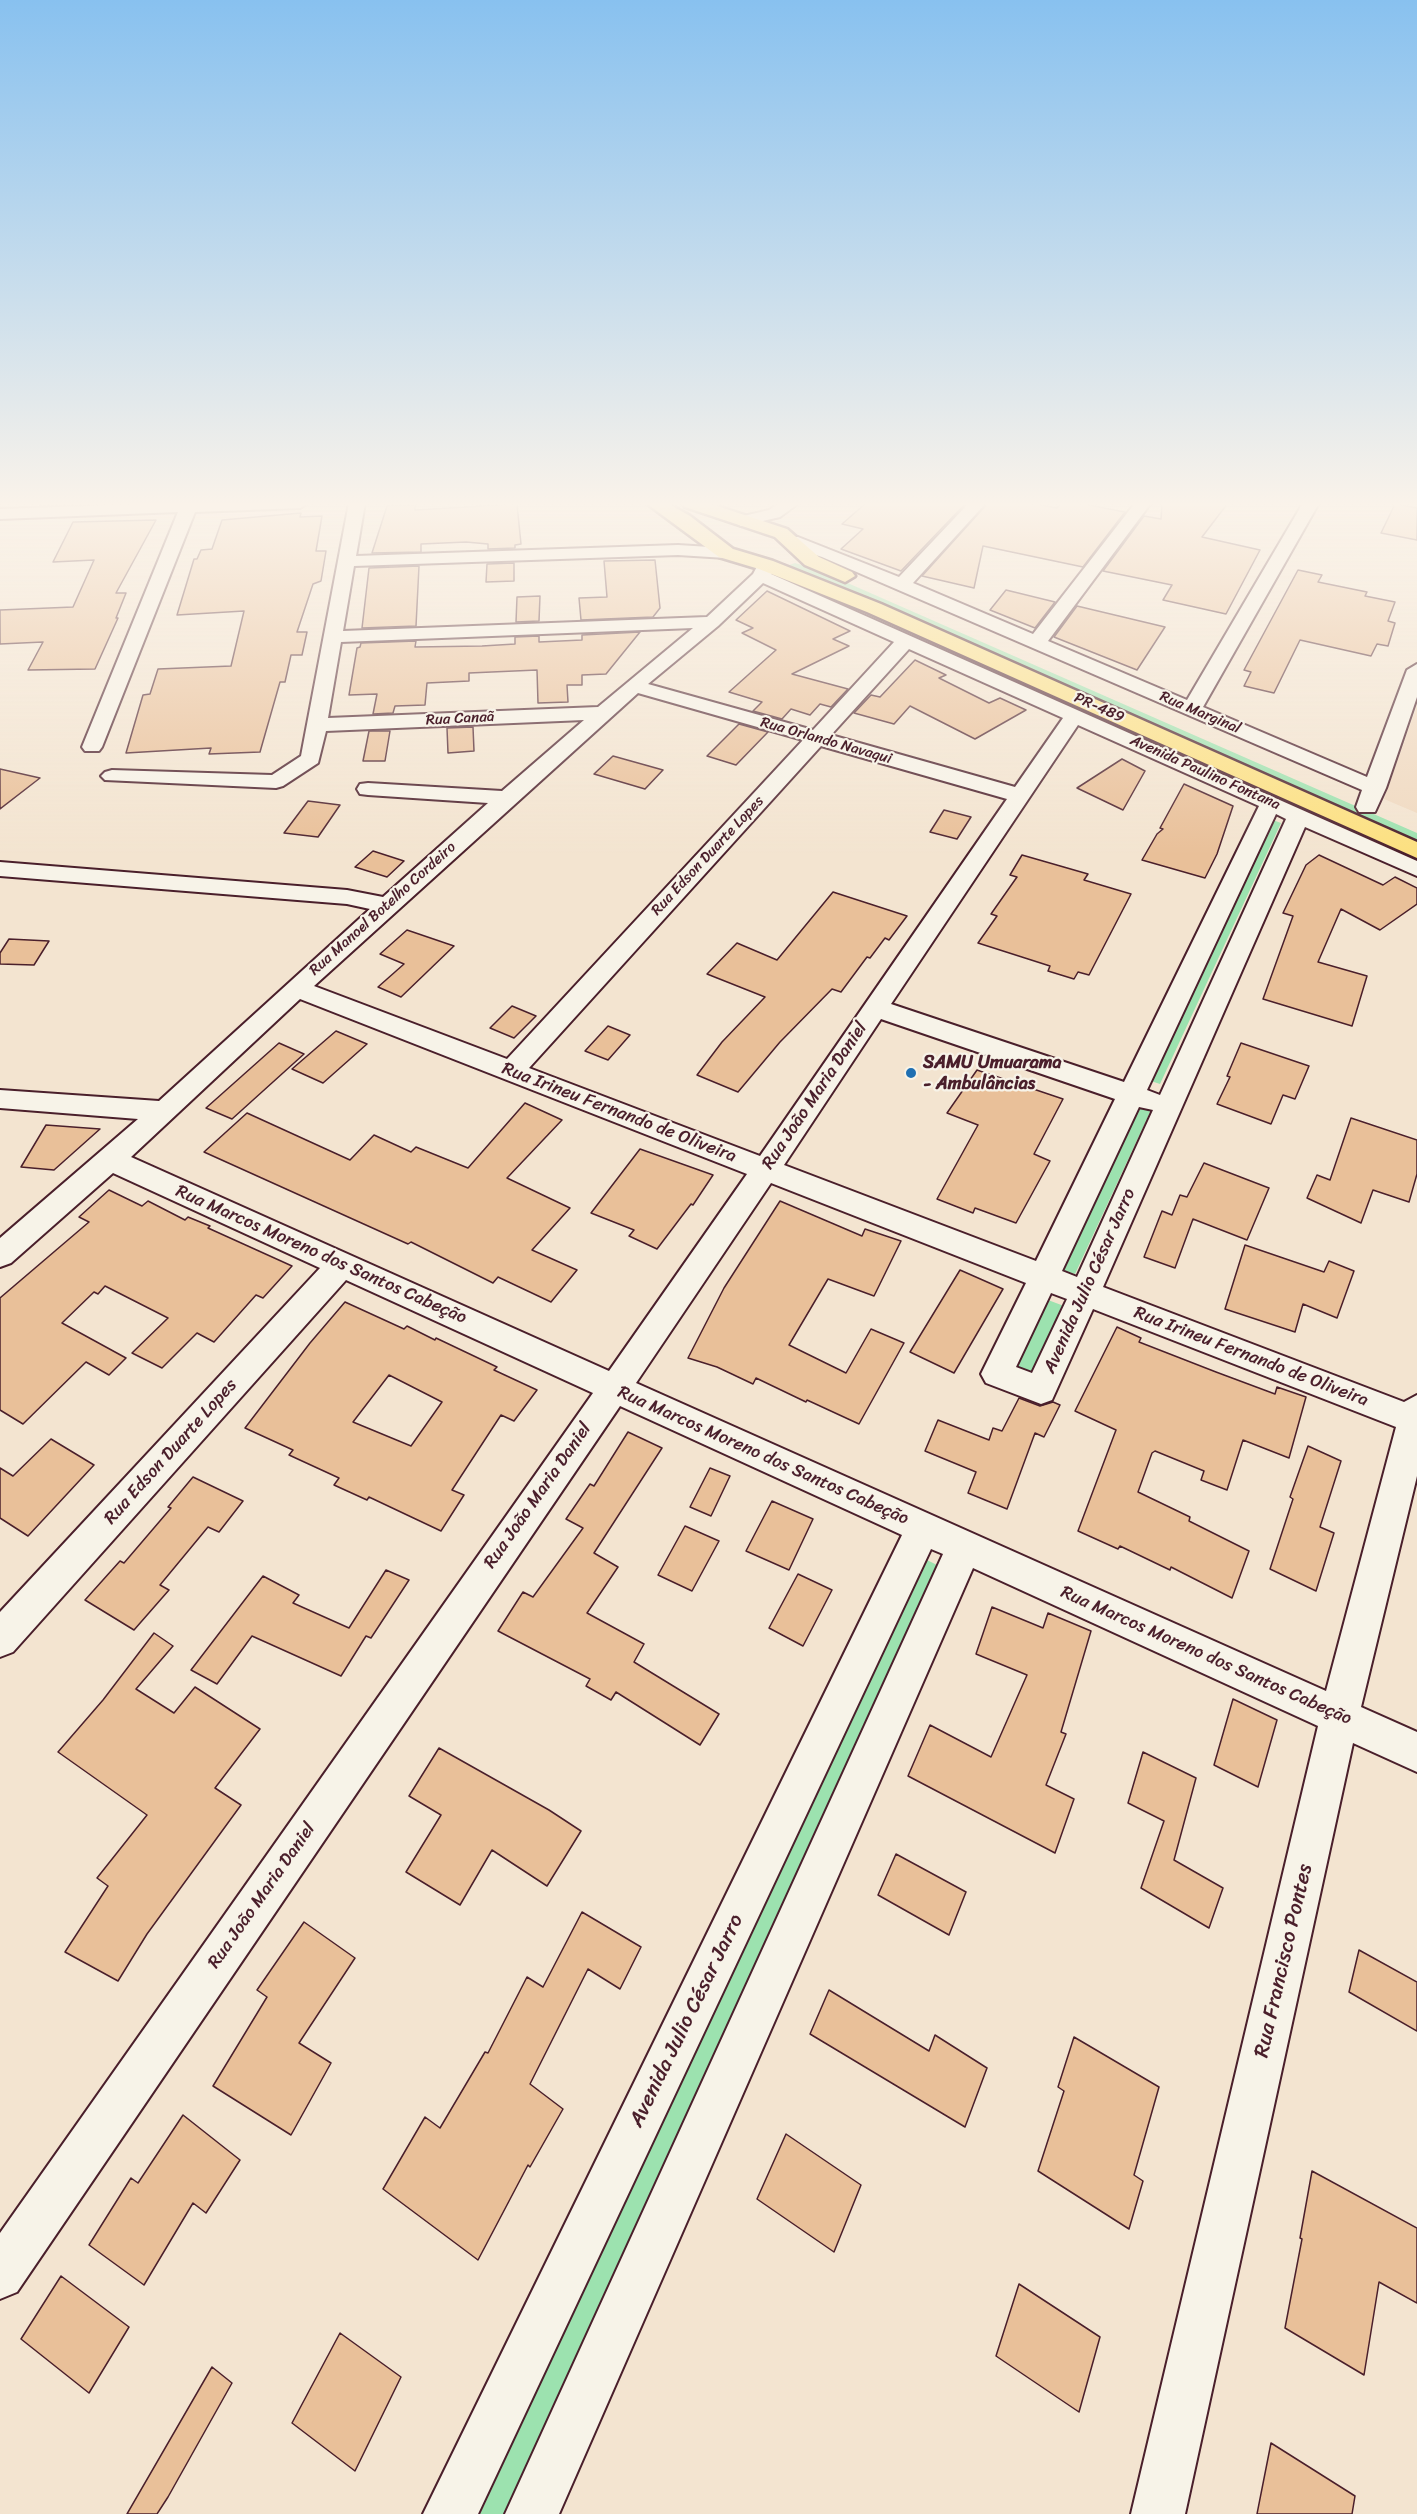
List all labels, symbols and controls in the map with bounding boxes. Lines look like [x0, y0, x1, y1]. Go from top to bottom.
street label: Rua Marginal [1157, 688, 1243, 738]
street label: PR-489 [1071, 689, 1127, 727]
street label: Rua Canaã [425, 708, 495, 730]
street label: Rua Orlando Navaqui [758, 714, 894, 768]
street label: Avenida Paulino Fontana [1127, 732, 1283, 814]
street label: Rua Edson Duarte Lopes [648, 793, 768, 919]
street label: Rua Manoel Botelho Cordeiro [306, 838, 460, 980]
street label: Rua João Maria Daniel [758, 1018, 872, 1174]
place label: SAMU Umuarama - Ambulâncias [923, 1052, 1062, 1094]
street label: Rua Irineu Fernando de Oliveira [499, 1058, 739, 1168]
marker: SAMU Umuarama - Ambulâncias [904, 1066, 918, 1080]
street label: Rua Marcos Moreno dos Santos Cabeção [172, 1181, 470, 1329]
street label: Avenida Julio César Jarro [1039, 1185, 1141, 1377]
street label: Rua Irineu Fernando de Oliveira [1131, 1302, 1371, 1412]
street label: Rua Edson Duarte Lopes [100, 1375, 242, 1529]
street label: Rua Marcos Moreno dos Santos Cabeção [614, 1382, 912, 1530]
street label: Rua João Maria Daniel [480, 1419, 596, 1573]
street label: Rua Marcos Moreno dos Santos Cabeção [1057, 1582, 1355, 1730]
street label: Rua João Maria Daniel [204, 1819, 320, 1973]
street label: Rua Francisco Pontes [1250, 1862, 1318, 2060]
street label: Avenida Julio César Jarro [624, 1910, 750, 2132]

